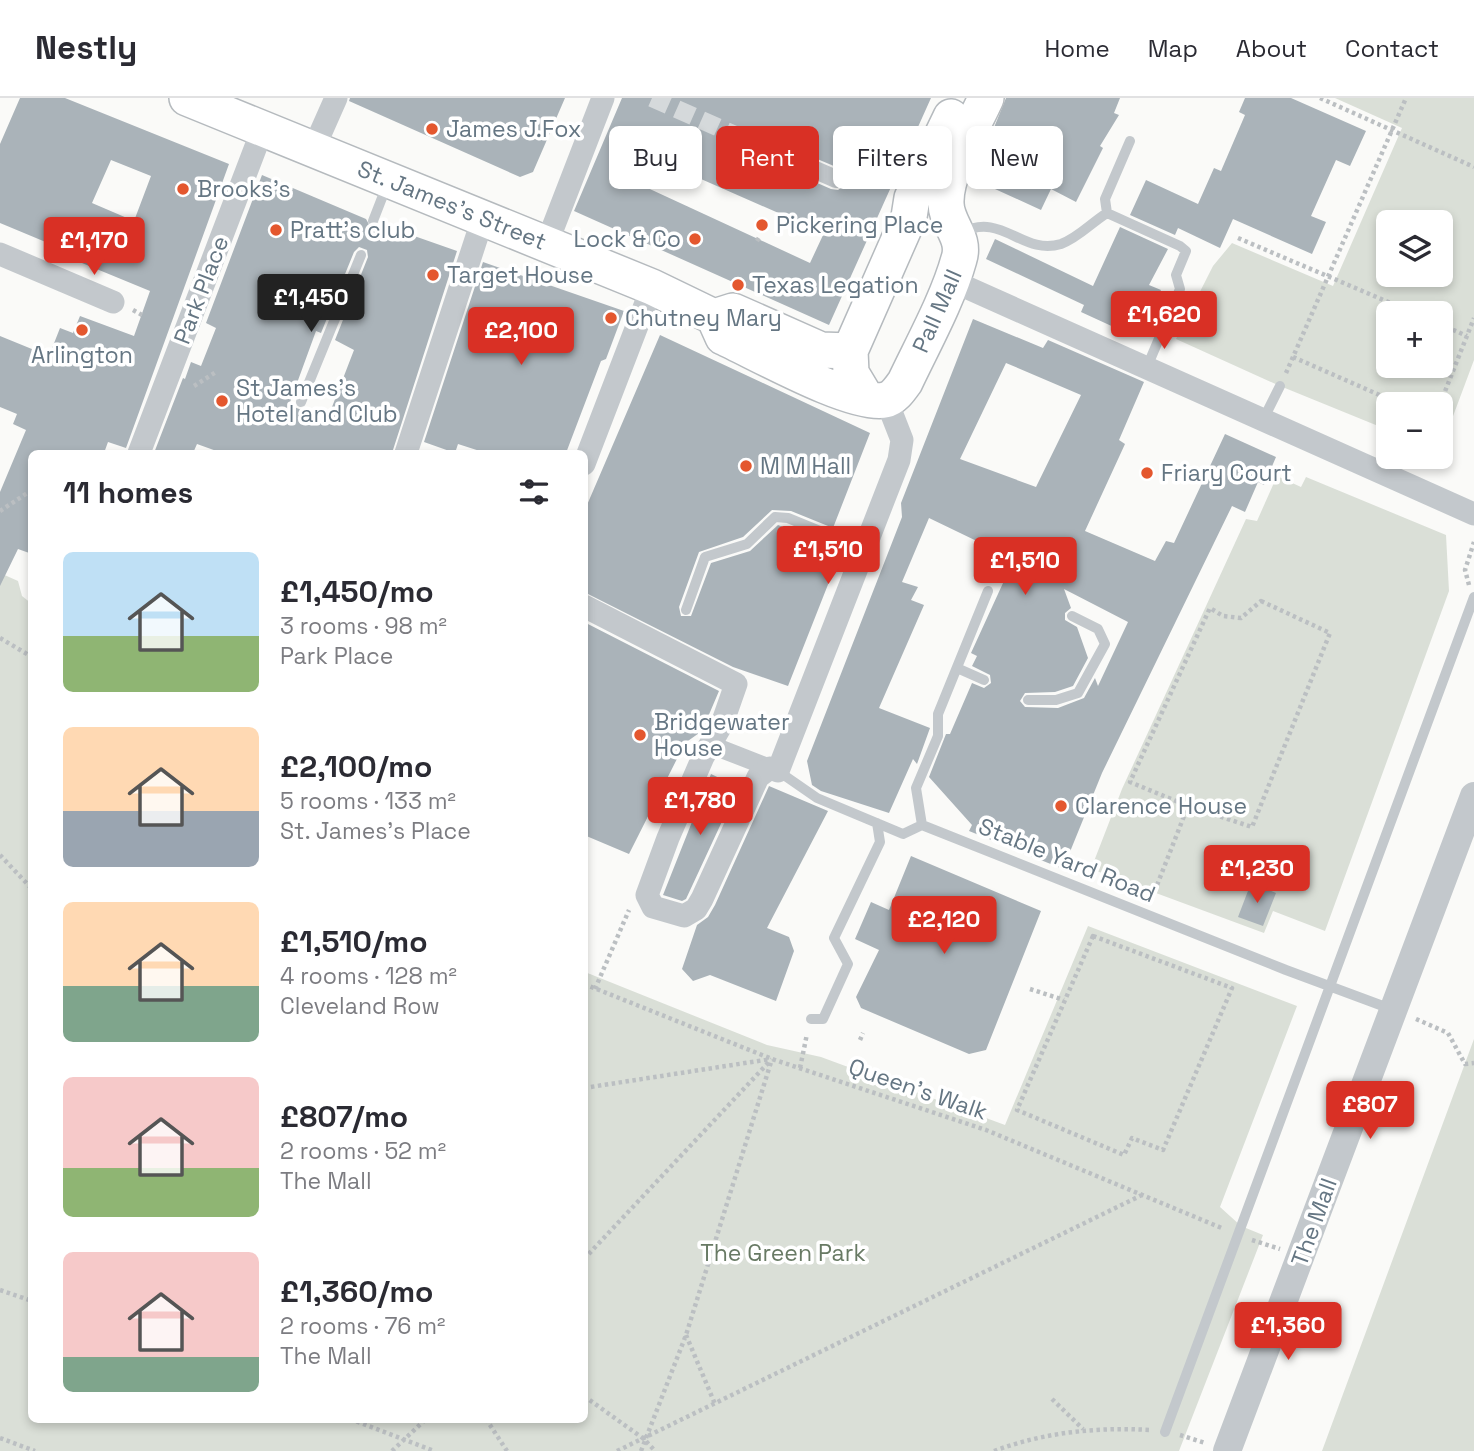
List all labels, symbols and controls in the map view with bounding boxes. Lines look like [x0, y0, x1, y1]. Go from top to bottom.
text: Nestly [35, 27, 137, 69]
text: Home [1044, 33, 1110, 64]
text: Map [1148, 33, 1198, 64]
text: About [1236, 33, 1307, 64]
text: Contact [1345, 33, 1439, 64]
place label: James J.Fox [446, 114, 581, 144]
marker: James J.Fox [424, 121, 440, 137]
chip: Buy [609, 126, 702, 189]
chip: Rent [716, 126, 819, 189]
chip: Filters [833, 126, 952, 189]
chip: New [966, 126, 1063, 189]
street label: St. James's Street [353, 153, 551, 257]
place label: Brooks's [197, 174, 291, 204]
marker: Brooks's [175, 181, 191, 197]
place label: Pickering Place [776, 210, 943, 240]
map controls [1376, 210, 1453, 469]
button: layers [1376, 210, 1453, 287]
place label: Pratt's club [290, 215, 415, 245]
marker: Pickering Place [754, 217, 770, 233]
pin: £1,170 [37, 218, 151, 277]
marker: Pratt's club [268, 222, 284, 238]
place label: Lock & Co [573, 224, 681, 254]
text: £1,170 [60, 225, 128, 255]
marker: Lock & Co [687, 231, 703, 247]
street label: Park Place [167, 232, 235, 348]
place label: Target House [447, 260, 594, 290]
street label: Pall Mall [905, 265, 969, 357]
marker: Target House [425, 267, 441, 283]
place label: Texas Legation [752, 270, 918, 300]
pin: £1,450 [254, 274, 368, 334]
marker: Texas Legation [730, 277, 746, 293]
text: £1,450 [273, 282, 349, 312]
pin: £1,620 [1107, 292, 1221, 351]
text: £1,620 [1127, 299, 1201, 329]
button: + [1376, 301, 1453, 378]
place label: Chutney Mary [625, 303, 782, 333]
pin: £2,100 [464, 308, 578, 367]
marker: Chutney Mary [603, 310, 619, 326]
text: £2,100 [484, 315, 558, 345]
marker: Arlington [74, 322, 90, 338]
place label: Arlington [31, 340, 133, 370]
place label: St James's Hotel and Club [236, 373, 398, 429]
button: − [1376, 392, 1453, 469]
marker: St James's Hotel and Club [214, 393, 230, 409]
place label: M M Hall [760, 451, 851, 481]
marker: M M Hall [738, 458, 754, 474]
place label: Friary Court [1161, 458, 1292, 488]
marker: Friary Court [1139, 465, 1155, 481]
text: 11 homes [63, 473, 193, 512]
icon: filters [515, 473, 553, 511]
pin: £1,510 [771, 526, 885, 586]
text: £1,510 [793, 534, 863, 564]
pin: £1,510 [968, 538, 1082, 597]
text: £1,510 [990, 545, 1060, 575]
text: £1,450/mo [280, 572, 434, 611]
icon: home [119, 580, 203, 664]
text: 3 rooms · 98 m² [280, 611, 447, 641]
text: Park Place [280, 641, 393, 671]
place label: Bridgewater House [654, 707, 790, 763]
marker: Bridgewater House [632, 727, 648, 743]
text: £2,100/mo [280, 747, 432, 786]
icon: home [119, 755, 203, 839]
pin: £1,780 [643, 778, 757, 837]
text: £1,780 [664, 785, 736, 815]
text: 5 rooms · 133 m² [280, 786, 456, 816]
place label: Clarence House [1075, 791, 1247, 821]
marker: Clarence House [1053, 798, 1069, 814]
street label: Stable Yard Road [974, 811, 1160, 909]
text: St. James's Place [280, 816, 471, 846]
pin: £1,230 [1200, 846, 1314, 905]
text: £1,230 [1220, 853, 1294, 883]
pin: £2,120 [887, 896, 1001, 956]
text: £2,120 [908, 904, 980, 934]
text: £1,510/mo [280, 922, 428, 961]
icon: home [119, 930, 203, 1014]
text: 4 rooms · 128 m² [280, 961, 457, 991]
text: Cleveland Row [280, 991, 440, 1021]
street label: Queen's Walk [845, 1051, 991, 1127]
pin: £807 [1329, 1082, 1411, 1141]
text: £807 [1342, 1089, 1398, 1119]
text: £807/mo [280, 1097, 408, 1136]
icon: home [119, 1105, 203, 1189]
text: 2 rooms · 52 m² [280, 1136, 446, 1166]
text: The Mall [280, 1166, 372, 1196]
street label: The Mall [1284, 1174, 1344, 1270]
park label: The Green Park [700, 1238, 866, 1268]
text: £1,360/mo [280, 1272, 433, 1311]
icon: home [119, 1280, 203, 1364]
pin: £1,360 [1231, 1302, 1345, 1362]
text: £1,360 [1251, 1310, 1325, 1340]
text: 2 rooms · 76 m² [280, 1311, 445, 1341]
text: The Mall [280, 1341, 372, 1371]

